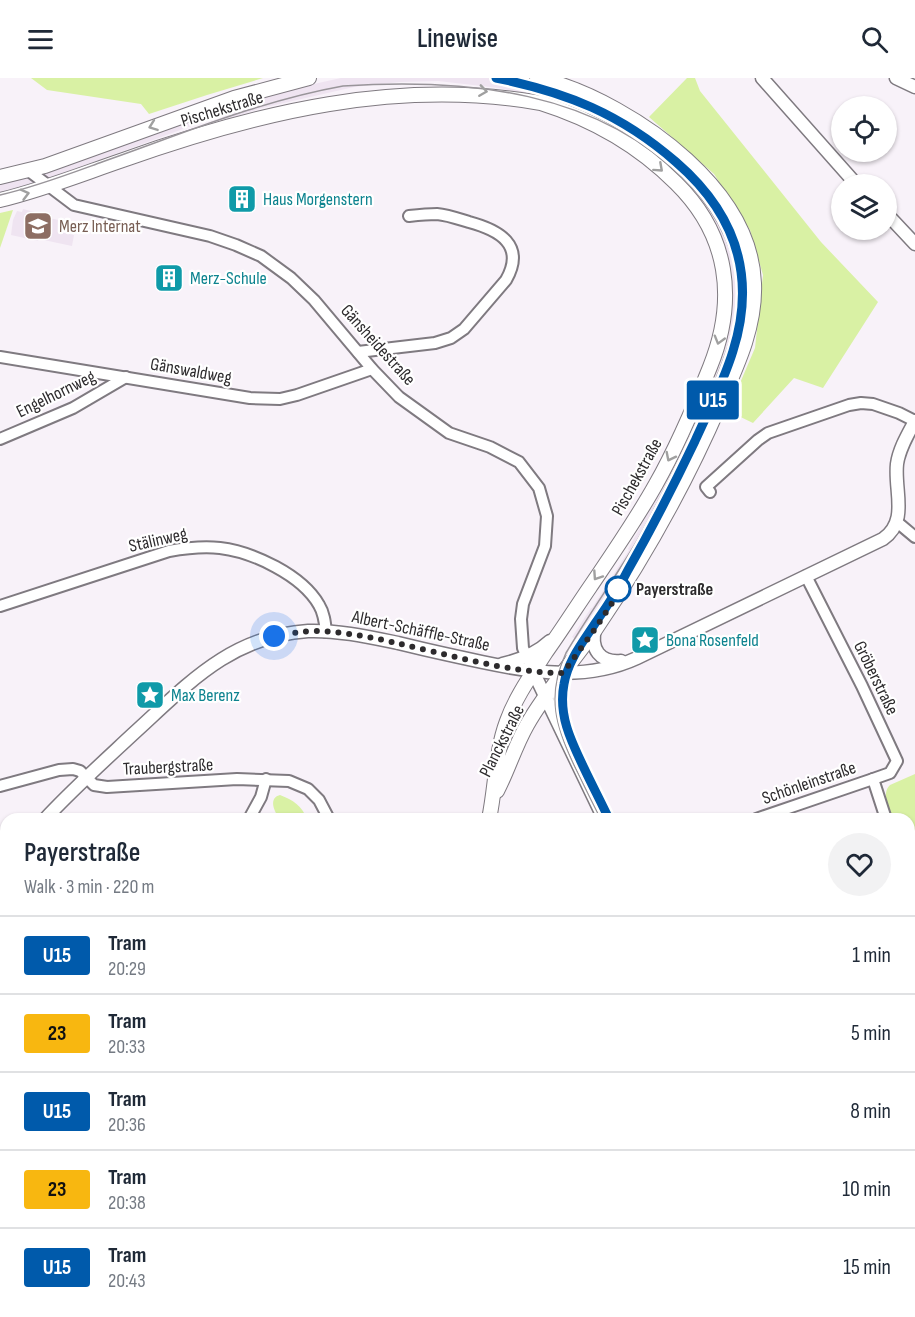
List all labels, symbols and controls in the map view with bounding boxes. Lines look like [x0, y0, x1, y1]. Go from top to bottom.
icon: menu [24, 23, 57, 56]
text: Linewise [417, 23, 498, 55]
icon: search [858, 23, 891, 56]
one-way arrow [478, 84, 488, 96]
street label: Pischekstraße [178, 87, 266, 131]
map controls [831, 96, 897, 240]
button: locate [831, 96, 897, 162]
one-way arrow [148, 119, 159, 132]
one-way arrow [652, 160, 663, 171]
button: layers [831, 174, 897, 240]
building icon: Haus Morgenstern [226, 183, 258, 215]
one-way arrow [20, 188, 30, 201]
place label: Haus Morgenstern [263, 189, 373, 210]
school or university icon: Merz Internat [22, 210, 54, 242]
place label: Merz Internat [59, 216, 141, 237]
building icon: Merz-Schule [153, 262, 185, 294]
place label: Merz-Schule [190, 268, 267, 289]
street label: Gänsheidestraße [336, 300, 420, 390]
one-way arrow [714, 335, 726, 345]
street label: Gänswaldweg [149, 354, 233, 388]
street label: Engelhornweg [13, 366, 99, 422]
line badge: U15 [678, 380, 748, 420]
text: U15 [699, 388, 727, 413]
street label: Pischekstraße [607, 435, 667, 519]
one-way arrow [666, 451, 677, 461]
street label: Stälinweg [127, 523, 189, 557]
one-way arrow [593, 569, 604, 580]
marker: Payerstraße [605, 576, 631, 602]
place label: Payerstraße [636, 579, 713, 600]
street label: Albert-Schäffle-Straße [349, 606, 492, 656]
your location [259, 621, 289, 651]
place icon: Bona Rosenfeld [629, 624, 661, 656]
place label: Bona Rosenfeld [666, 630, 759, 651]
street label: Gröberstraße [849, 638, 903, 718]
place icon: Max Berenz [134, 679, 166, 711]
place label: Max Berenz [171, 685, 240, 706]
street label: Planckstraße [475, 701, 529, 781]
street label: Traubergstraße [122, 754, 214, 780]
street label: Schönleinstraße [759, 757, 859, 809]
button: heart [828, 833, 891, 896]
text: Payerstraße [24, 836, 140, 869]
text: Walk · 3 min · 220 m [24, 875, 154, 899]
text: Tram [108, 930, 146, 957]
text: 1 min [852, 942, 891, 969]
text: U15 [43, 943, 71, 968]
text: 20:29 [108, 957, 146, 981]
text: Tram [108, 1008, 146, 1035]
text: 5 min [851, 1020, 891, 1047]
text: 23 [48, 1021, 66, 1046]
text: 20:33 [108, 1035, 145, 1059]
text: Tram [108, 1086, 146, 1113]
text: 8 min [850, 1098, 891, 1125]
text: U15 [43, 1099, 71, 1124]
text: 20:36 [108, 1113, 146, 1137]
text: Tram [108, 1164, 146, 1191]
text: 10 min [842, 1176, 891, 1203]
text: 23 [48, 1177, 66, 1202]
text: 20:38 [108, 1191, 146, 1215]
text: Tram [108, 1242, 146, 1269]
text: 15 min [843, 1254, 891, 1281]
text: U15 [43, 1255, 71, 1280]
text: 20:43 [108, 1269, 146, 1293]

